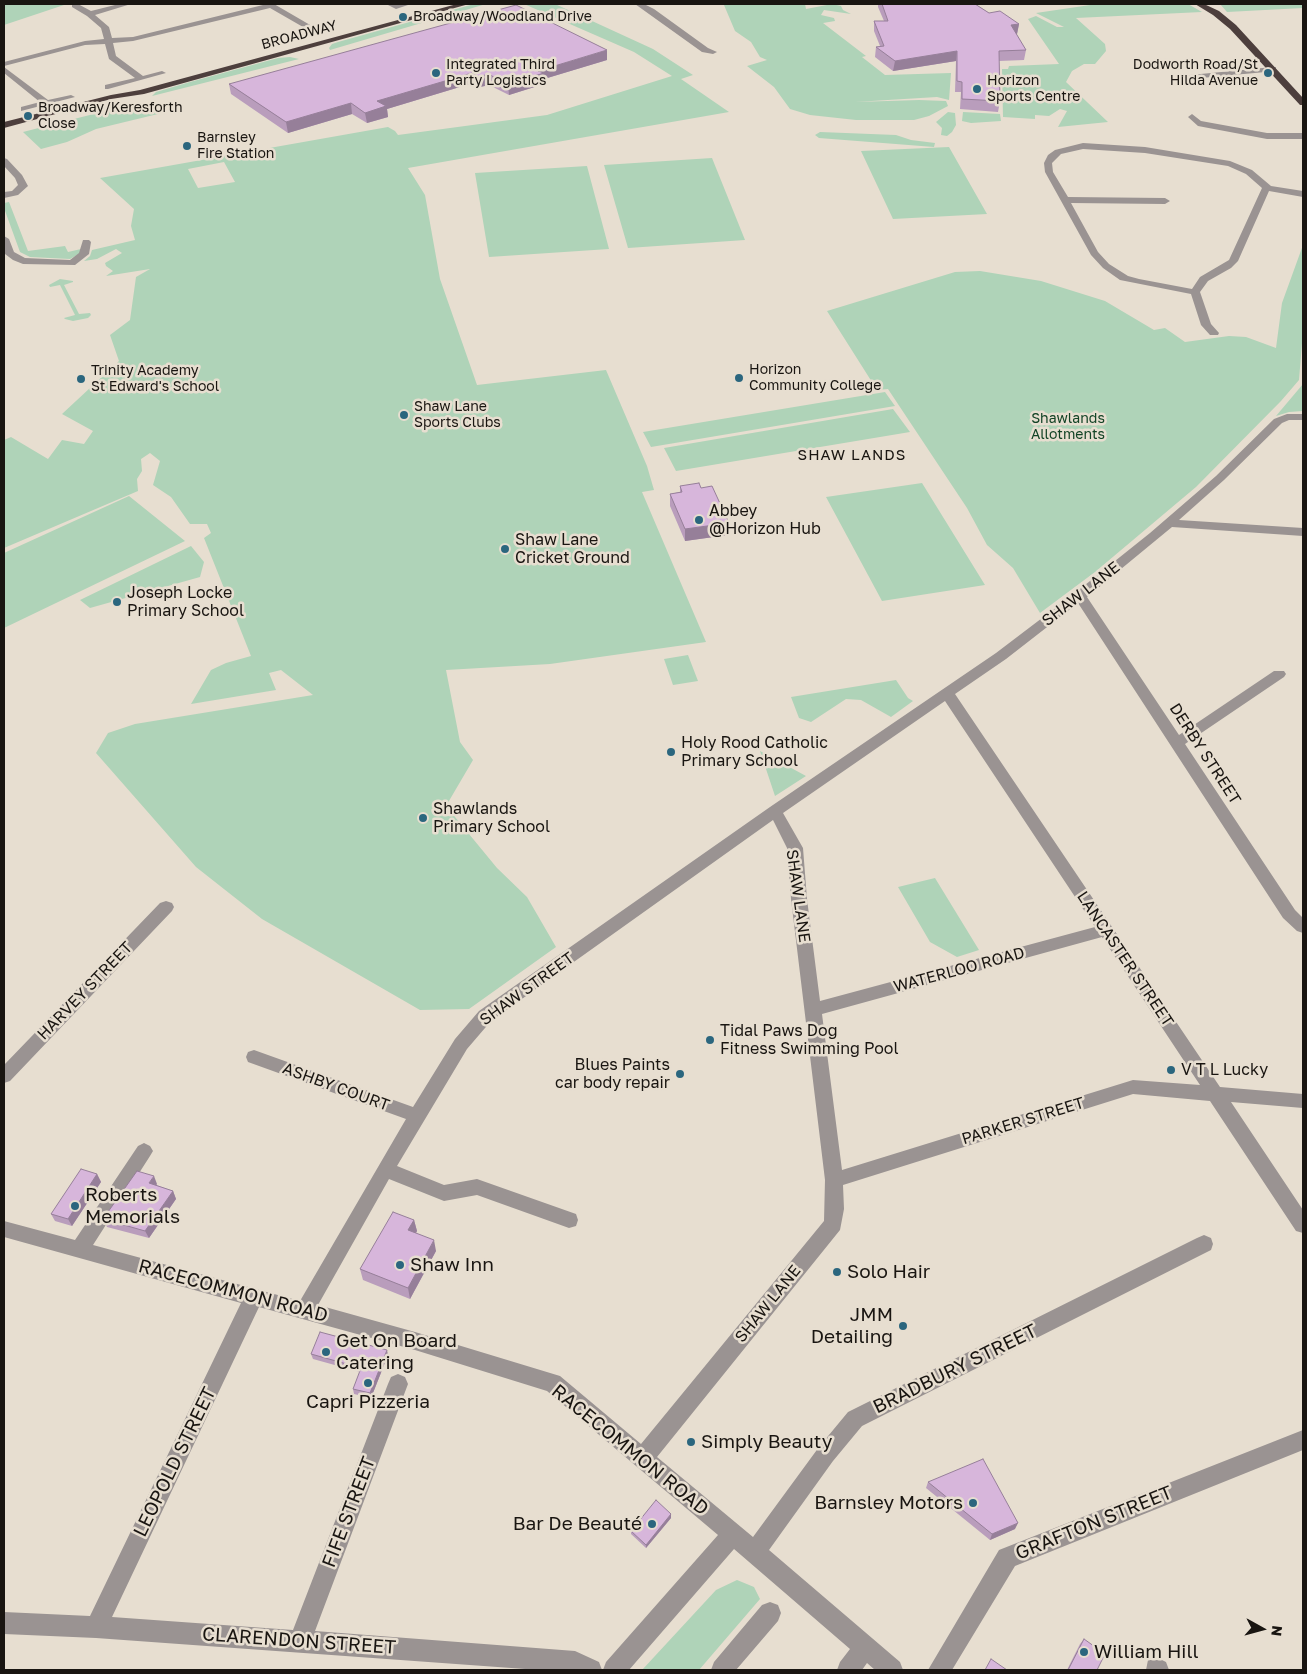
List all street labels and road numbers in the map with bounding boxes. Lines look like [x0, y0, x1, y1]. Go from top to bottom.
street label: BROADWAY [259, 17, 339, 53]
street label: SHAW LANE [1038, 558, 1124, 630]
street label: DERBY STREET [1165, 700, 1245, 808]
street label: SHAW LANE [782, 848, 814, 944]
street label: LANCASTER STREET [1073, 888, 1177, 1030]
street label: HARVEY STREET [33, 938, 137, 1044]
street label: WATERLOO ROAD [891, 943, 1027, 997]
street label: SHAW STREET [476, 948, 578, 1030]
street label: ASHBY COURT [280, 1059, 392, 1115]
street label: PARKER STREET [959, 1093, 1087, 1149]
street label: RACECOMMON ROAD [136, 1255, 330, 1327]
street label: SHAW LANE [731, 1262, 805, 1346]
street label: BRADBURY STREET [869, 1319, 1041, 1419]
street label: RACECOMMON ROAD [547, 1380, 713, 1520]
street label: LEOPOLD STREET [129, 1383, 221, 1541]
street label: FIFE STREET [317, 1453, 381, 1571]
street label: GRAFTON STREET [1012, 1481, 1176, 1565]
street label: CLARENDON STREET [201, 1623, 397, 1659]

